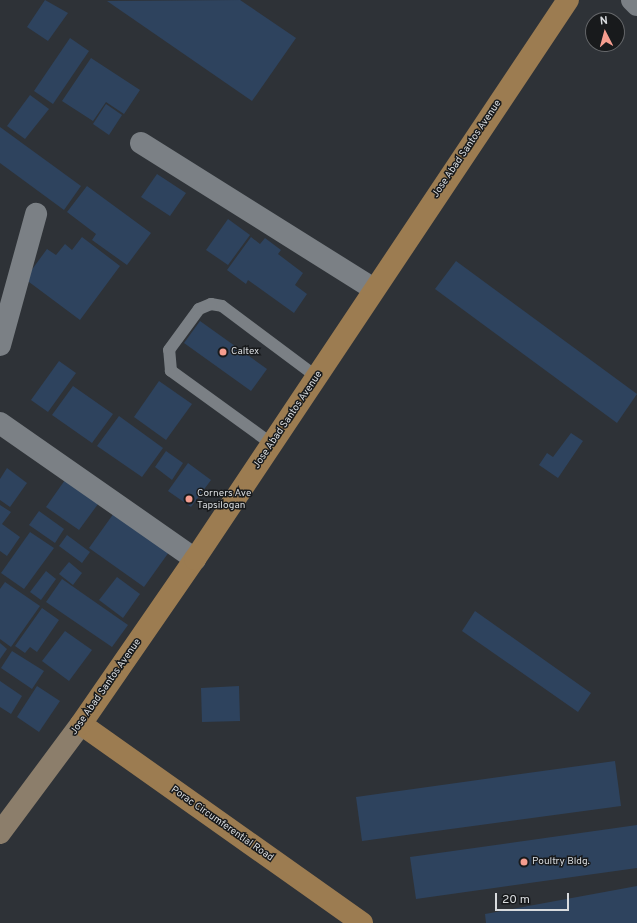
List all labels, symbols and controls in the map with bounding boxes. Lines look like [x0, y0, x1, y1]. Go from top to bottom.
north arrow [585, 12, 625, 52]
text: N [599, 14, 609, 28]
street label: Jose Abad Santos Avenue [430, 98, 504, 200]
place label: Caltex [231, 346, 259, 358]
marker: Caltex [218, 347, 228, 357]
street label: Jose Abad Santos Avenue [251, 369, 325, 471]
place label: Corners Ave Tapsilogan [197, 487, 252, 510]
marker: Corners Ave Tapsilogan [184, 494, 194, 504]
street label: Jose Abad Santos Avenue [68, 636, 144, 738]
street label: Porac Circumferential Road [168, 784, 276, 864]
place label: Poultry Bldg. [532, 856, 590, 868]
marker: Poultry Bldg. [519, 857, 529, 867]
scale bar [497, 885, 571, 911]
text: 20 m [502, 892, 530, 908]

